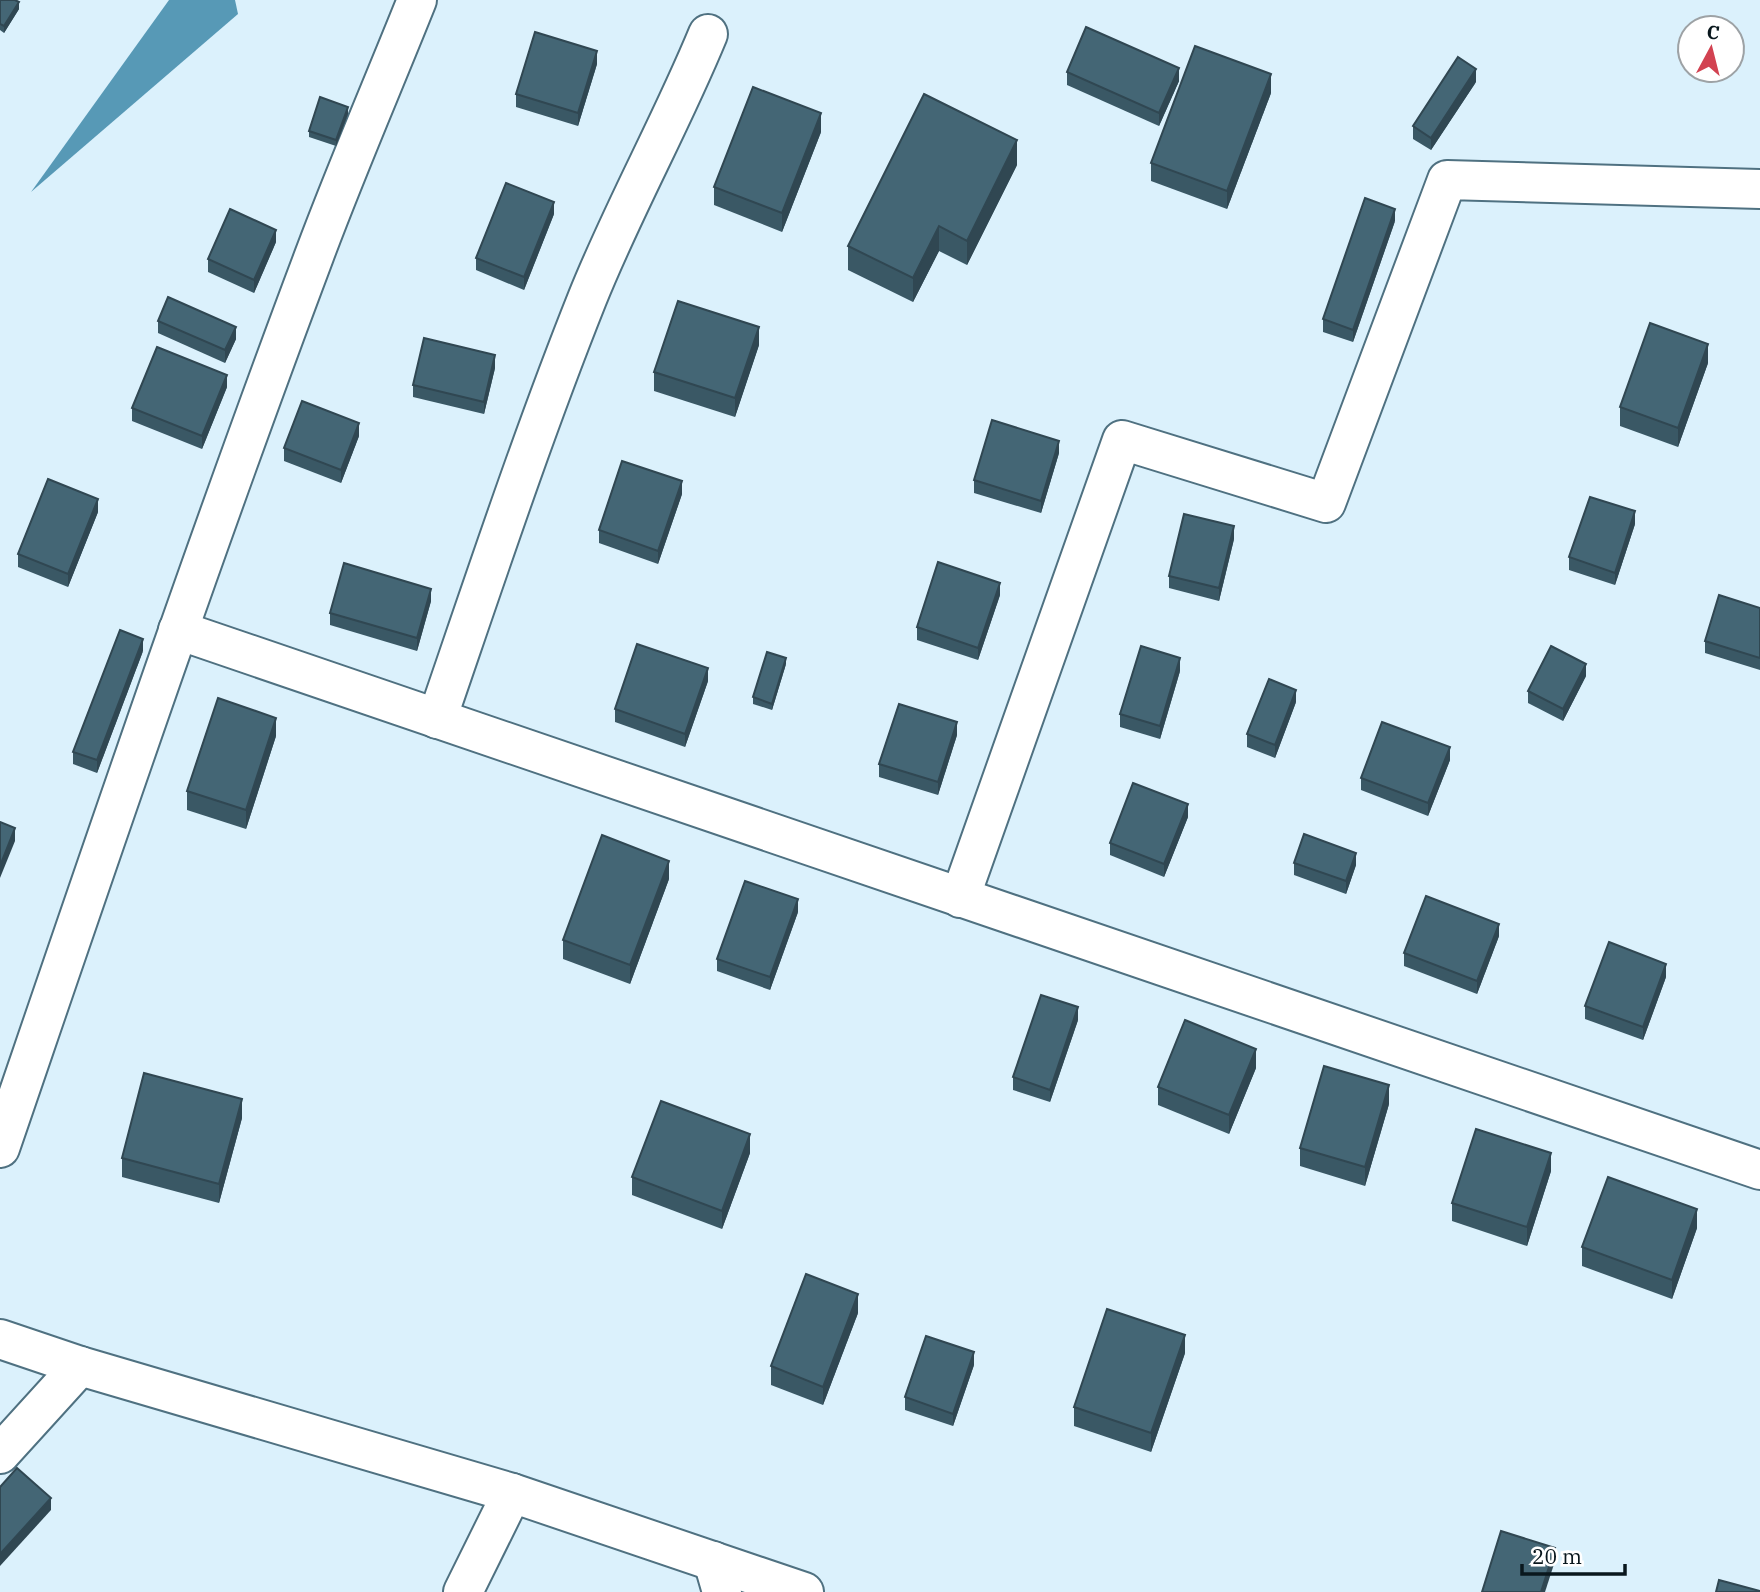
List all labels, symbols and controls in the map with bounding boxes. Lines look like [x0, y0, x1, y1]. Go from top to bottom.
north arrow [1676, 14, 1746, 84]
text: С [1705, 19, 1721, 45]
scale bar [1522, 1532, 1625, 1576]
text: 20 m [1532, 1542, 1582, 1570]

